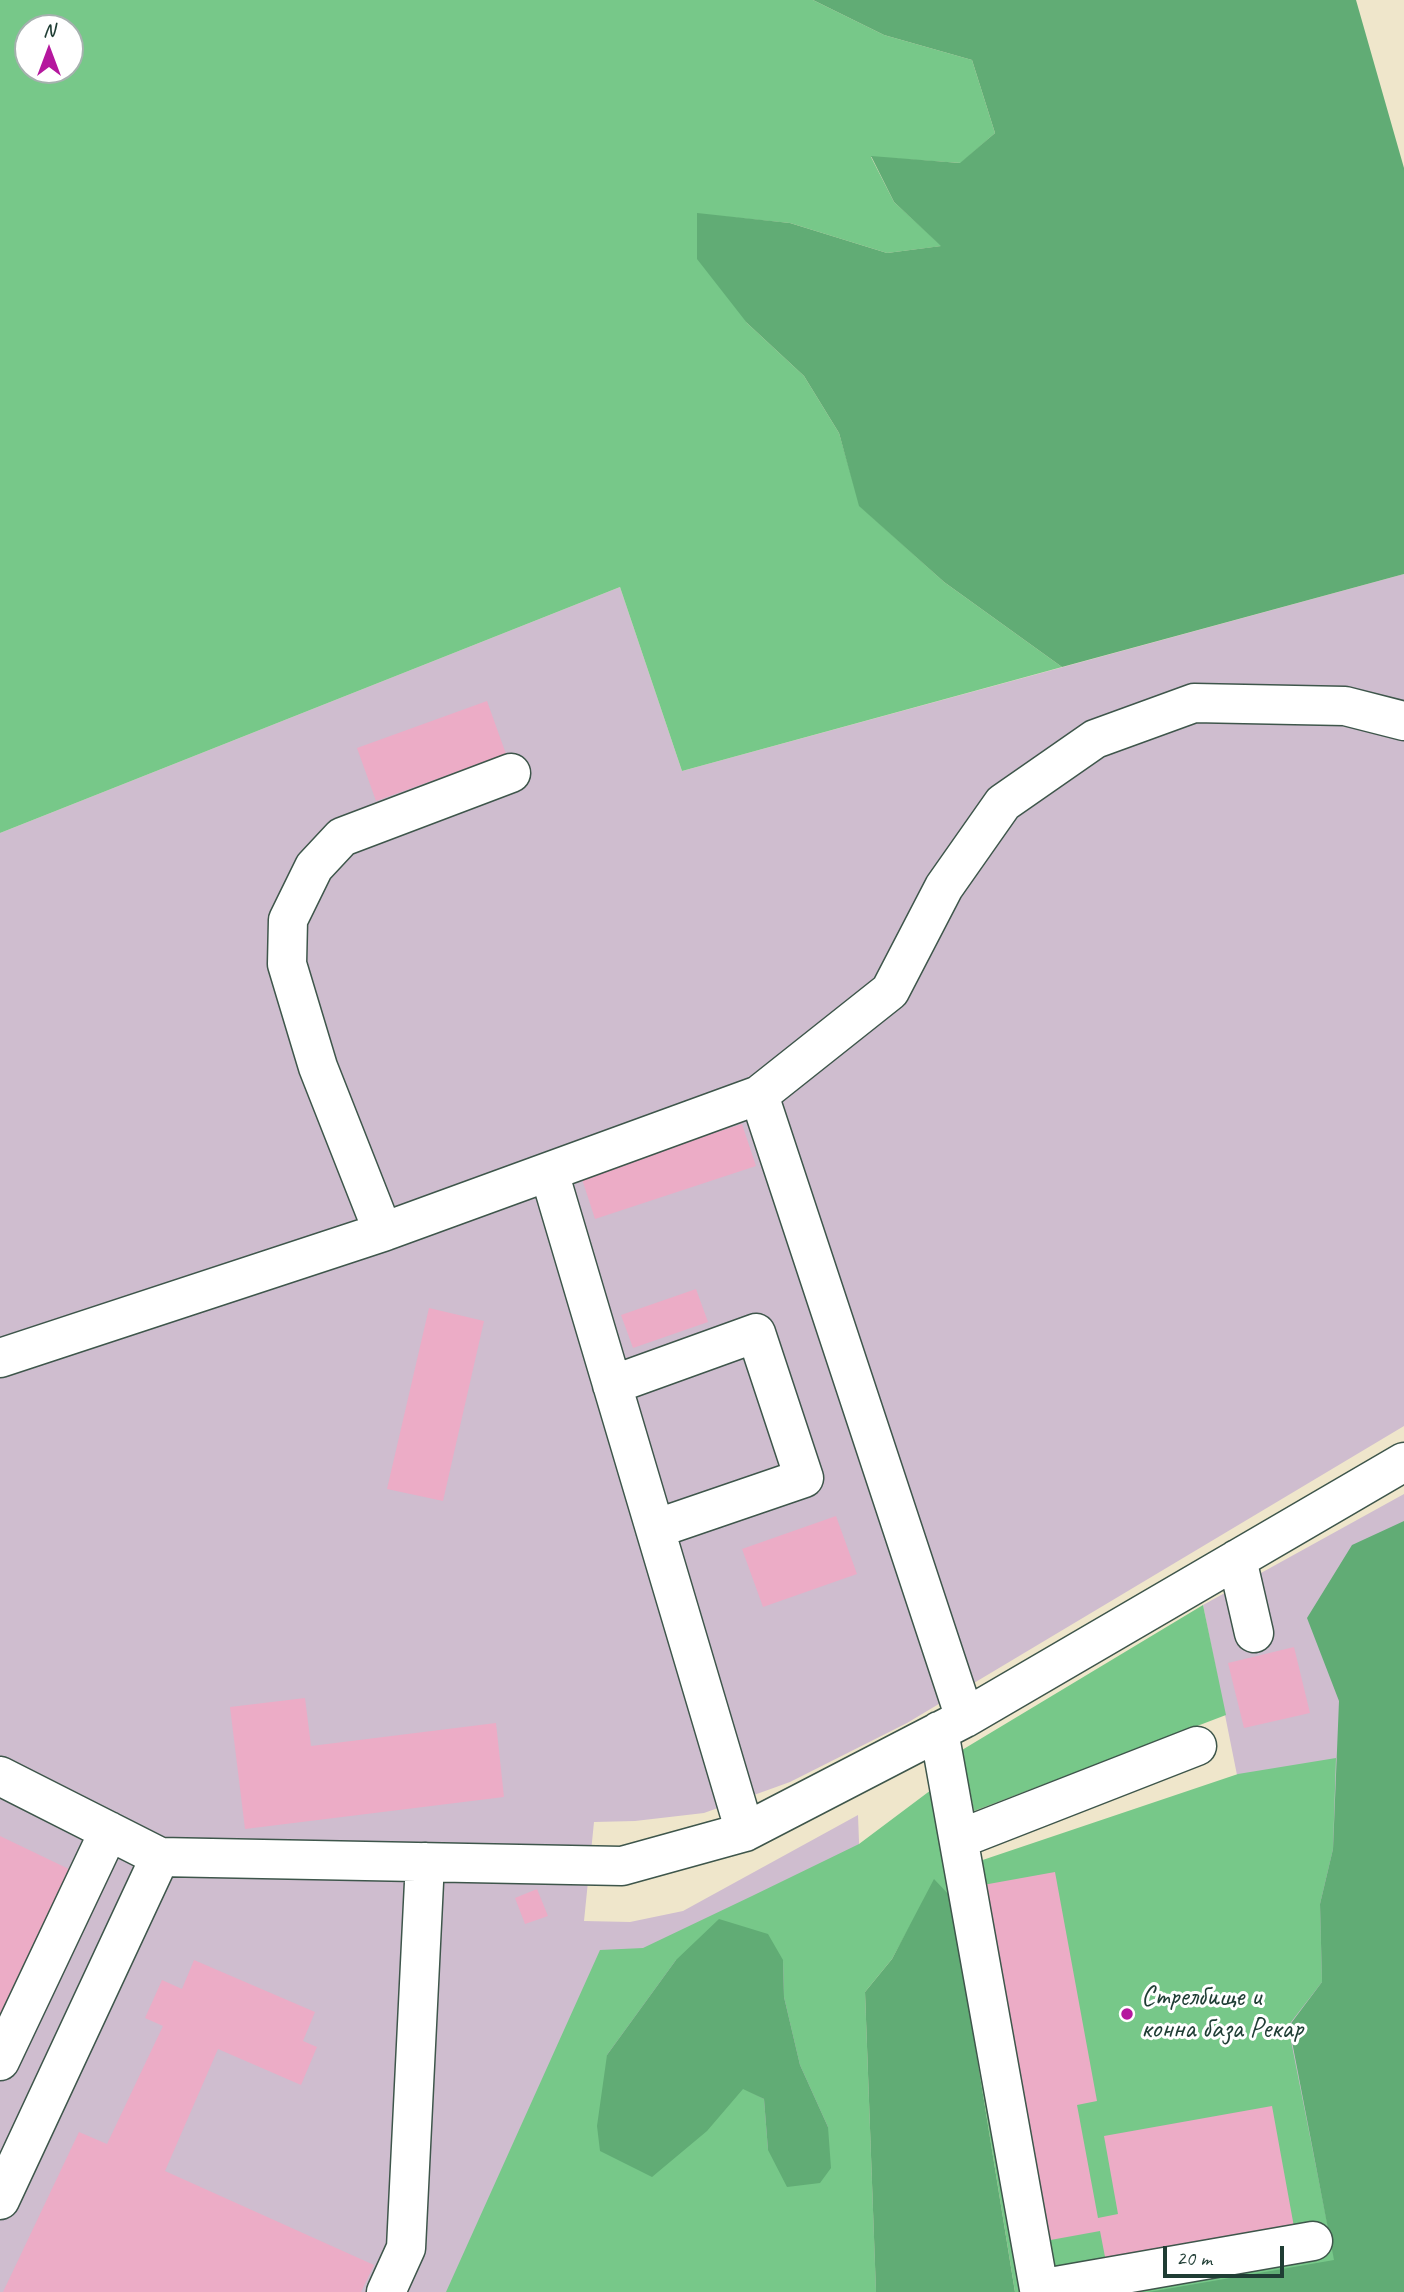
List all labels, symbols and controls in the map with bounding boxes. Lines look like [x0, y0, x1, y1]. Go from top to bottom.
north arrow [14, 14, 84, 84]
text: N [43, 18, 55, 42]
place label: Стрелбище и конна база Рекар [1141, 1981, 1303, 2047]
marker: Стрелбище и конна база Рекар [1119, 2006, 1135, 2022]
scale bar [1166, 2232, 1287, 2276]
text: 20 m [1176, 2245, 1212, 2271]

